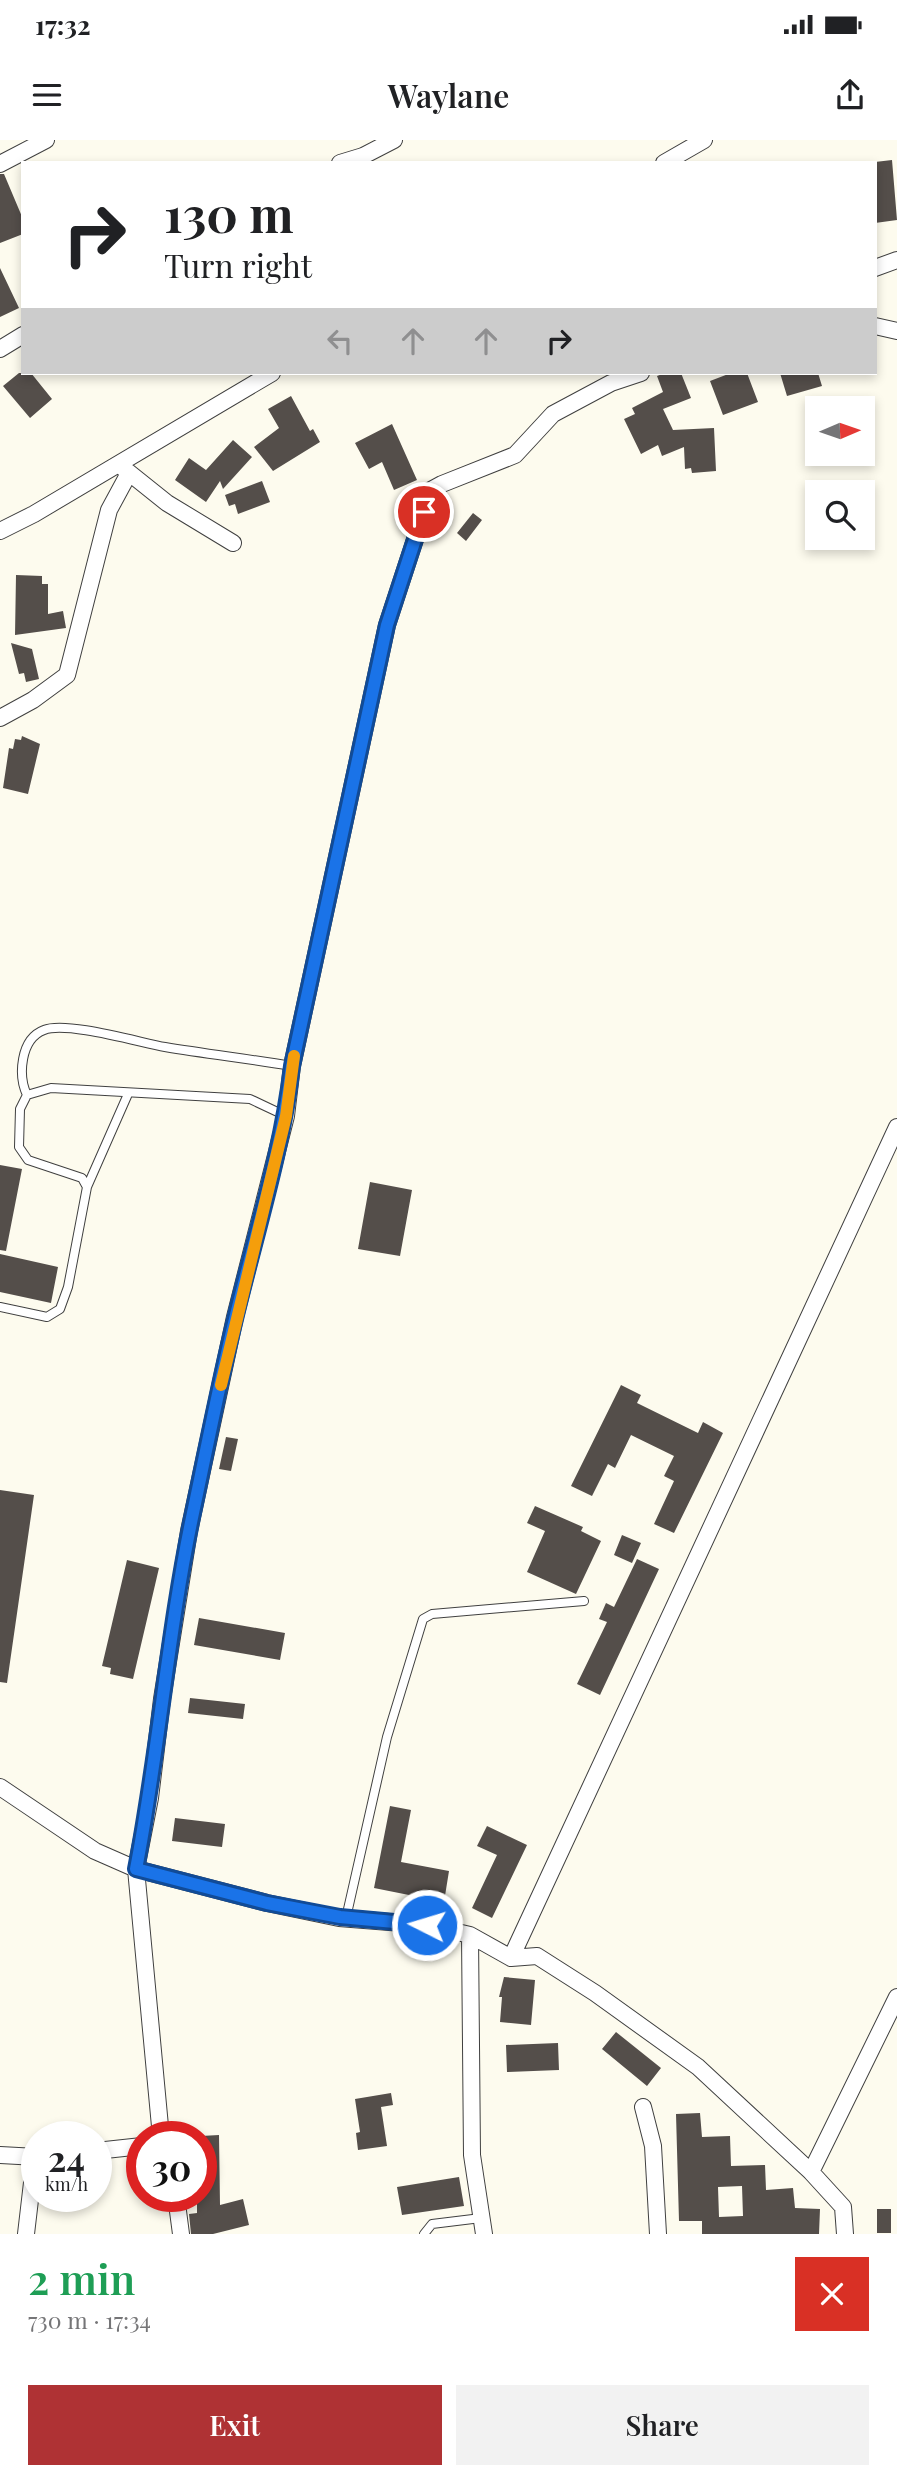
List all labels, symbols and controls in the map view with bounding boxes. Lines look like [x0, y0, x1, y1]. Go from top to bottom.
text: 17:32 [35, 7, 91, 42]
text: Waylane [388, 73, 509, 116]
icon: menu [28, 76, 66, 114]
icon: share [831, 76, 869, 114]
text: 130 m [164, 180, 294, 245]
icon: right [49, 189, 140, 280]
text: Turn right [164, 243, 312, 286]
icon: left [321, 322, 359, 360]
icon: ahead [394, 322, 432, 360]
icon: ahead [467, 322, 505, 360]
icon: right [540, 322, 578, 360]
north arrow [805, 396, 875, 466]
map controls [805, 396, 875, 550]
button: search [805, 480, 875, 550]
pin [394, 482, 454, 542]
icon: arrive [405, 493, 443, 531]
position arrow [390, 1888, 464, 1962]
speed limit sign: 30 [126, 2121, 217, 2212]
text: 24 [48, 2134, 85, 2181]
text: km/h [45, 2172, 88, 2196]
text: 2 min [28, 2250, 135, 2306]
button: close [795, 2257, 869, 2331]
text: 730 m · 17:34 [28, 2304, 151, 2335]
button: Exit [28, 2385, 442, 2465]
button: Share [456, 2385, 869, 2465]

